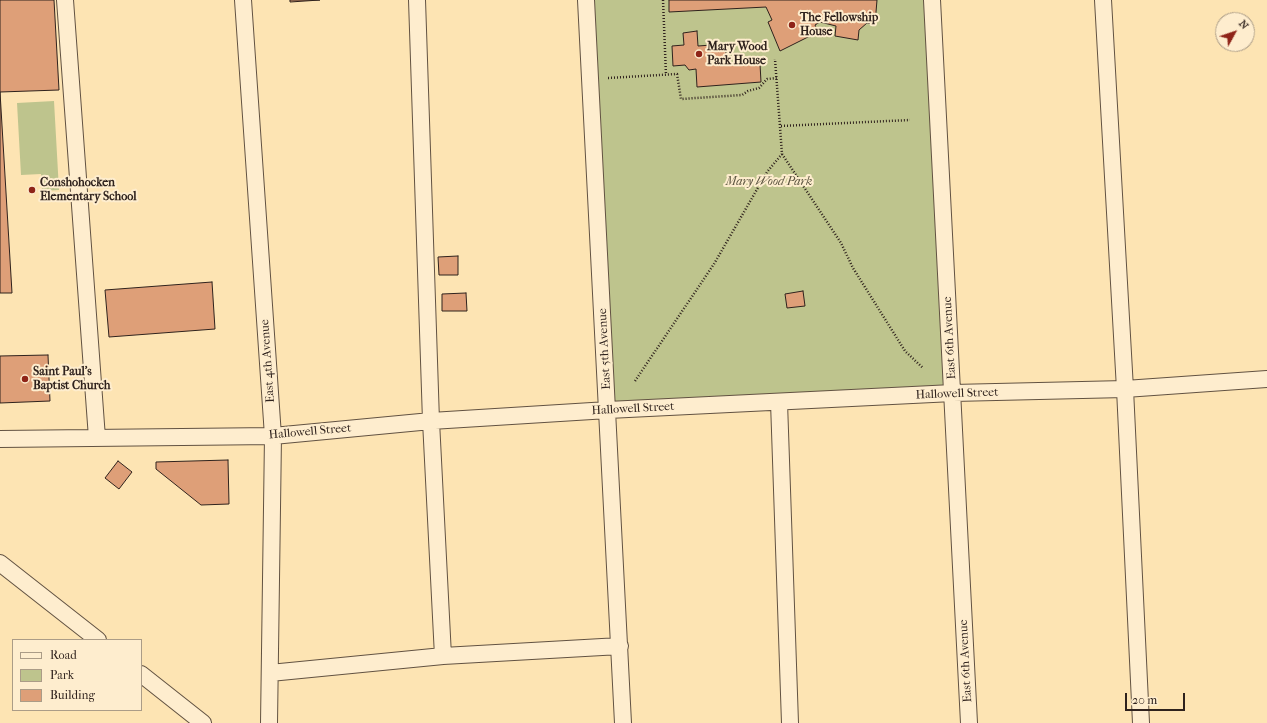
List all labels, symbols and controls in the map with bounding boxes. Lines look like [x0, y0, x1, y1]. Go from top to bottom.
place label: The Fellowship House [800, 11, 878, 39]
north arrow [1215, 12, 1255, 52]
text: N [1236, 17, 1251, 32]
marker: The Fellowship House [787, 20, 797, 30]
place label: Mary Wood Park House [707, 40, 767, 68]
marker: Mary Wood Park House [694, 49, 704, 59]
park label: Mary Wood Park [726, 175, 812, 189]
place label: Conshohocken Elementary School [40, 176, 137, 204]
marker: Conshohocken Elementary School [27, 185, 37, 195]
street label: East 6th Avenue [941, 296, 959, 380]
street label: East 5th Avenue [596, 308, 614, 390]
street label: East 4th Avenue [258, 319, 278, 403]
place label: Saint Paul's Baptist Church [33, 365, 110, 393]
marker: Saint Paul's Baptist Church [20, 374, 30, 384]
street label: Hallowell Street [915, 385, 999, 403]
street label: Hallowell Street [591, 400, 675, 418]
street label: Hallowell Street [268, 421, 352, 443]
street label: East 6th Avenue [957, 619, 975, 703]
legend [12, 639, 142, 711]
text: Road [50, 648, 77, 662]
text: Park [50, 668, 74, 682]
scale bar [1127, 685, 1187, 711]
text: Building [50, 688, 95, 702]
text: 20 m [1132, 693, 1157, 707]

